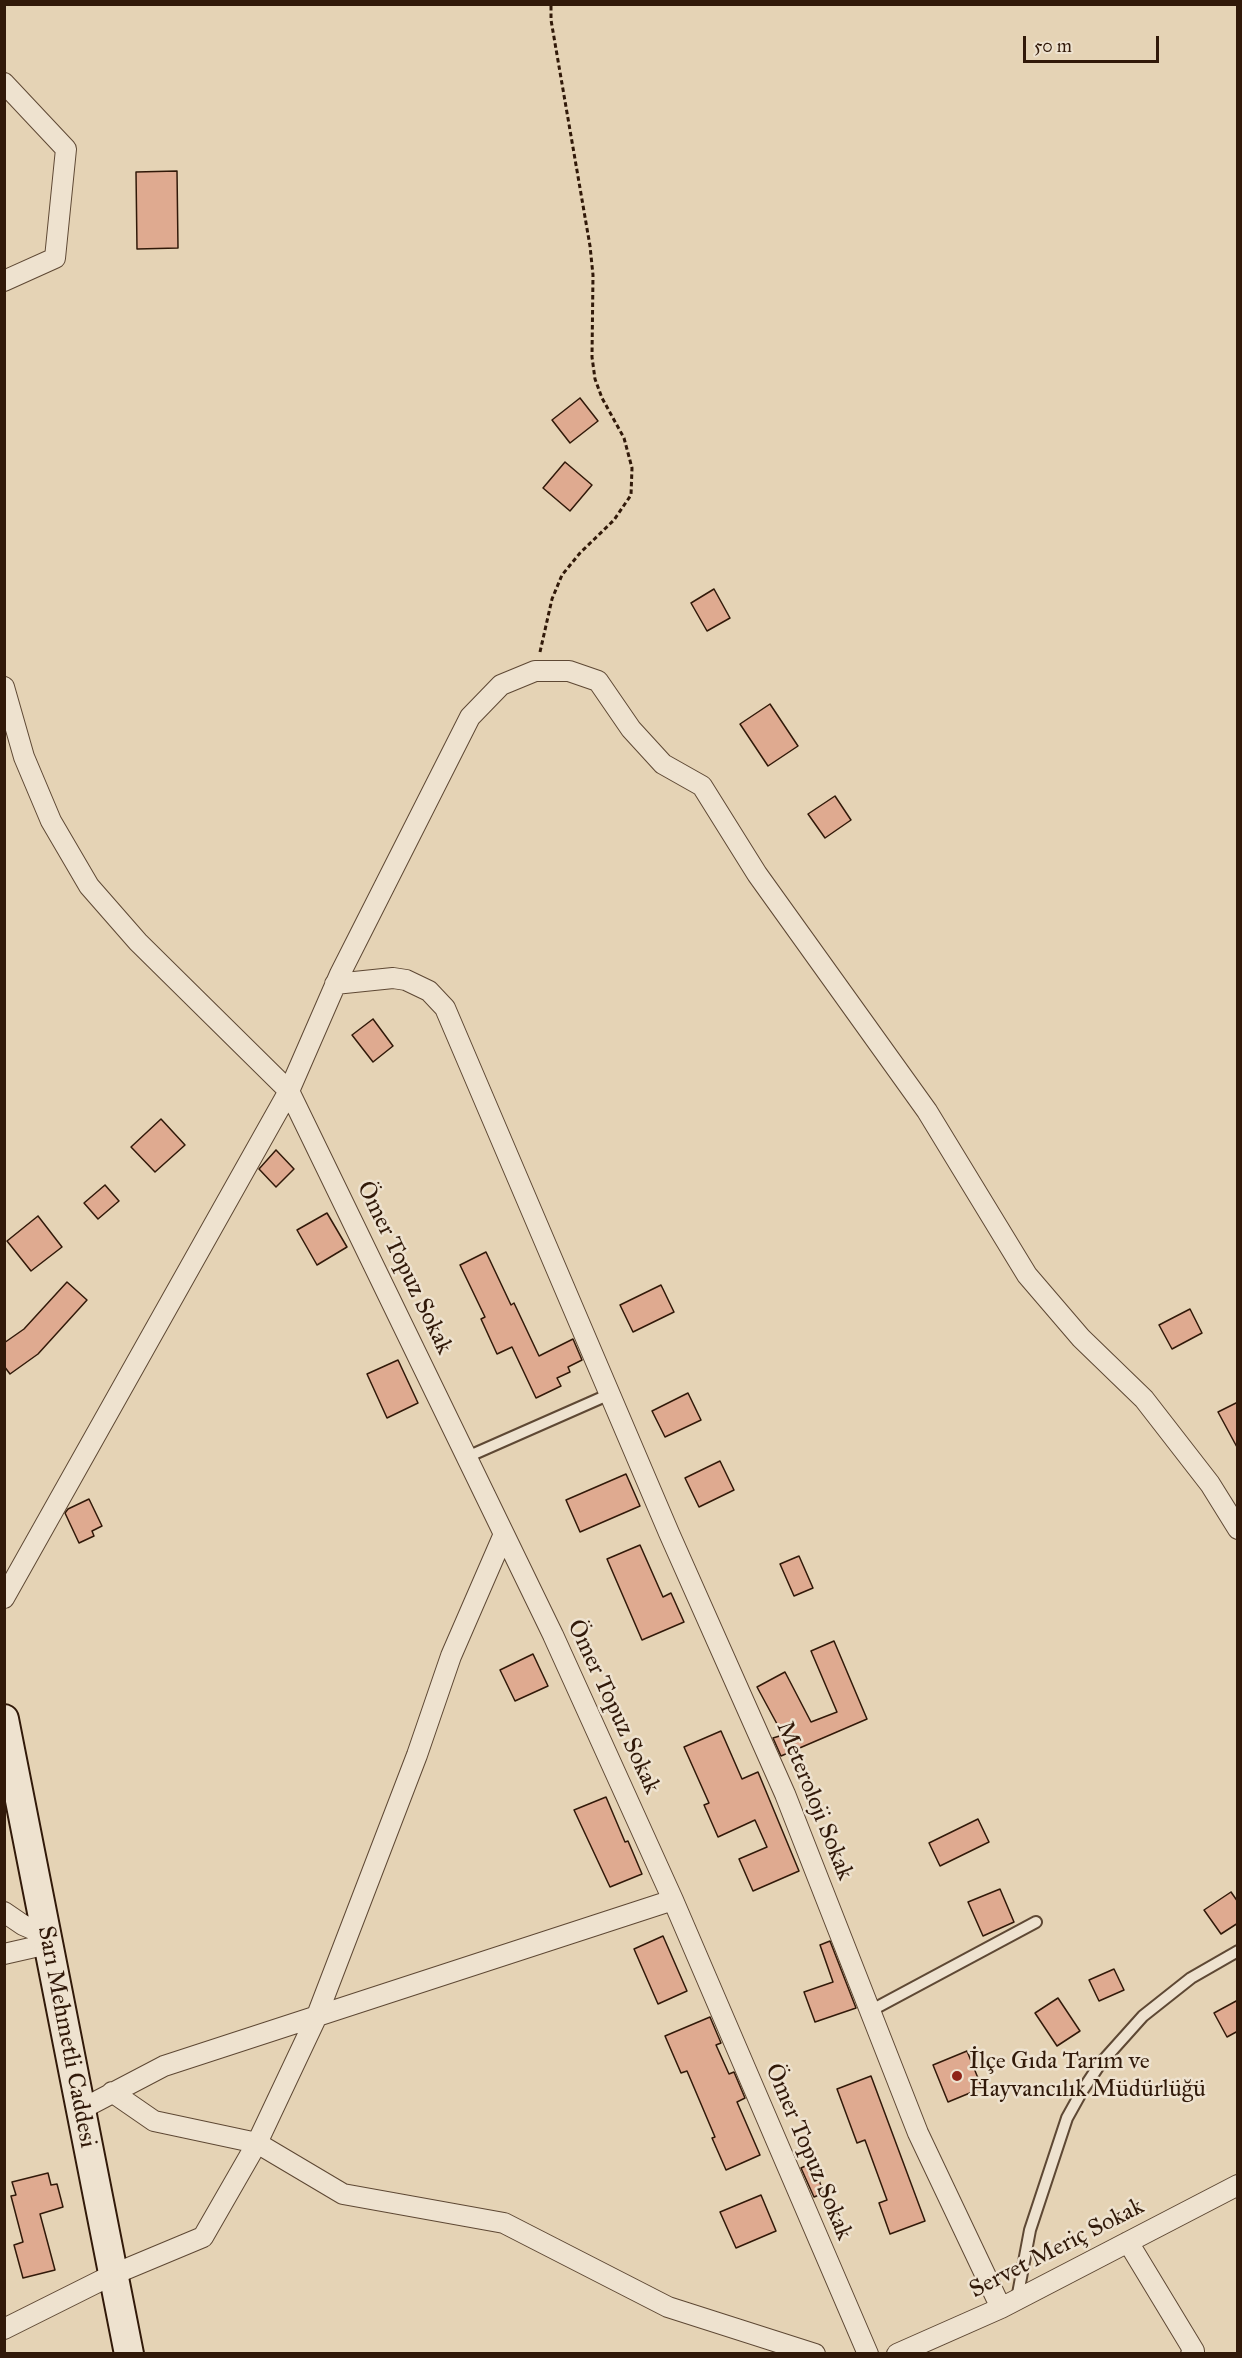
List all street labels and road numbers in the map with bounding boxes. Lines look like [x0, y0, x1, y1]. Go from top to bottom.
street label: Ömer Topuz Sokak [350, 1177, 458, 1359]
street label: Ömer Topuz Sokak [560, 1615, 666, 1799]
street label: Meteroloji Sokak [769, 1717, 859, 1885]
street label: Sarı Mehmetli Caddesi [30, 1924, 102, 2150]
street label: Ömer Topuz Sokak [758, 2060, 858, 2244]
street label: Servet Meriç Sokak [965, 2193, 1149, 2305]

